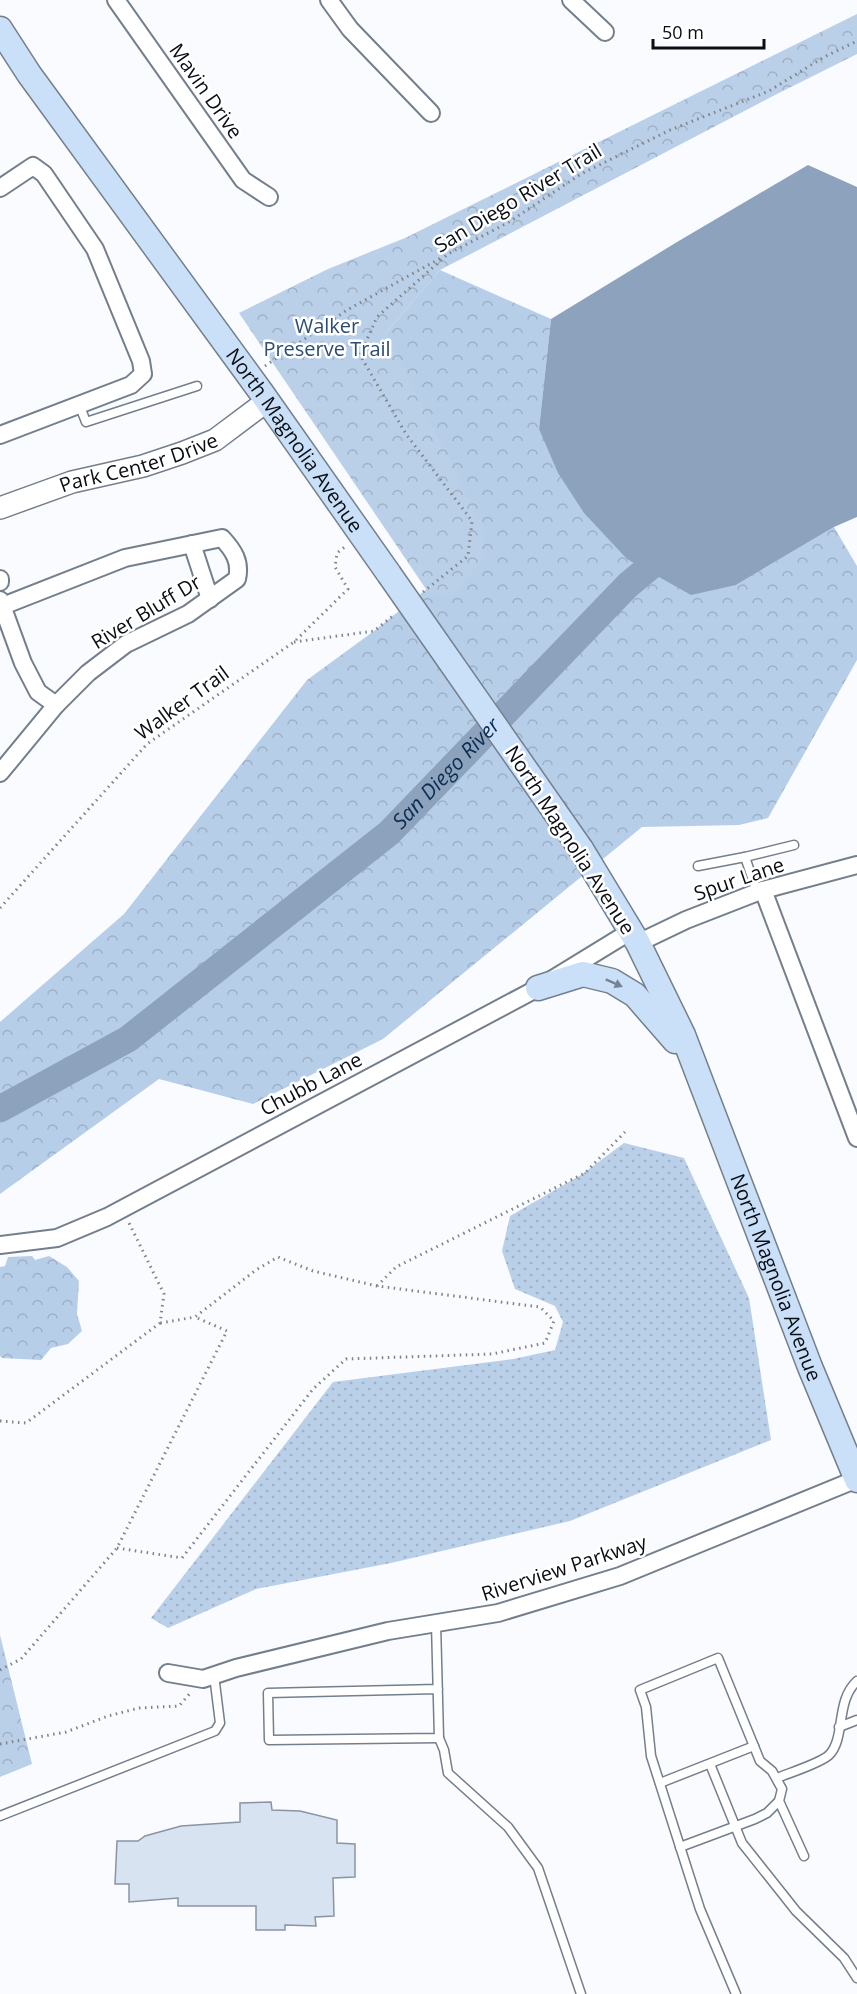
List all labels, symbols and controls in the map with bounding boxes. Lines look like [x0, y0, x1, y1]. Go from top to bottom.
scale bar [653, 12, 764, 50]
text: 50 m [662, 20, 704, 44]
street label: Mavin Drive [164, 38, 249, 144]
street label: San Diego River Trail [429, 137, 606, 258]
park label: Walker Preserve Trail [263, 312, 391, 362]
street label: North Magnolia Avenue [220, 342, 370, 538]
street label: Park Center Drive [55, 426, 222, 498]
street label: River Bluff Dr [86, 568, 206, 655]
street label: Walker Trail [129, 659, 234, 746]
water label: San Diego River [386, 711, 506, 834]
street label: North Magnolia Avenue [499, 740, 642, 939]
street label: Spur Lane [690, 850, 788, 907]
one-way arrow [605, 979, 622, 988]
street label: Chubb Lane [255, 1045, 366, 1122]
street label: North Magnolia Avenue [724, 1170, 828, 1385]
street label: Riverview Parkway [478, 1528, 651, 1607]

